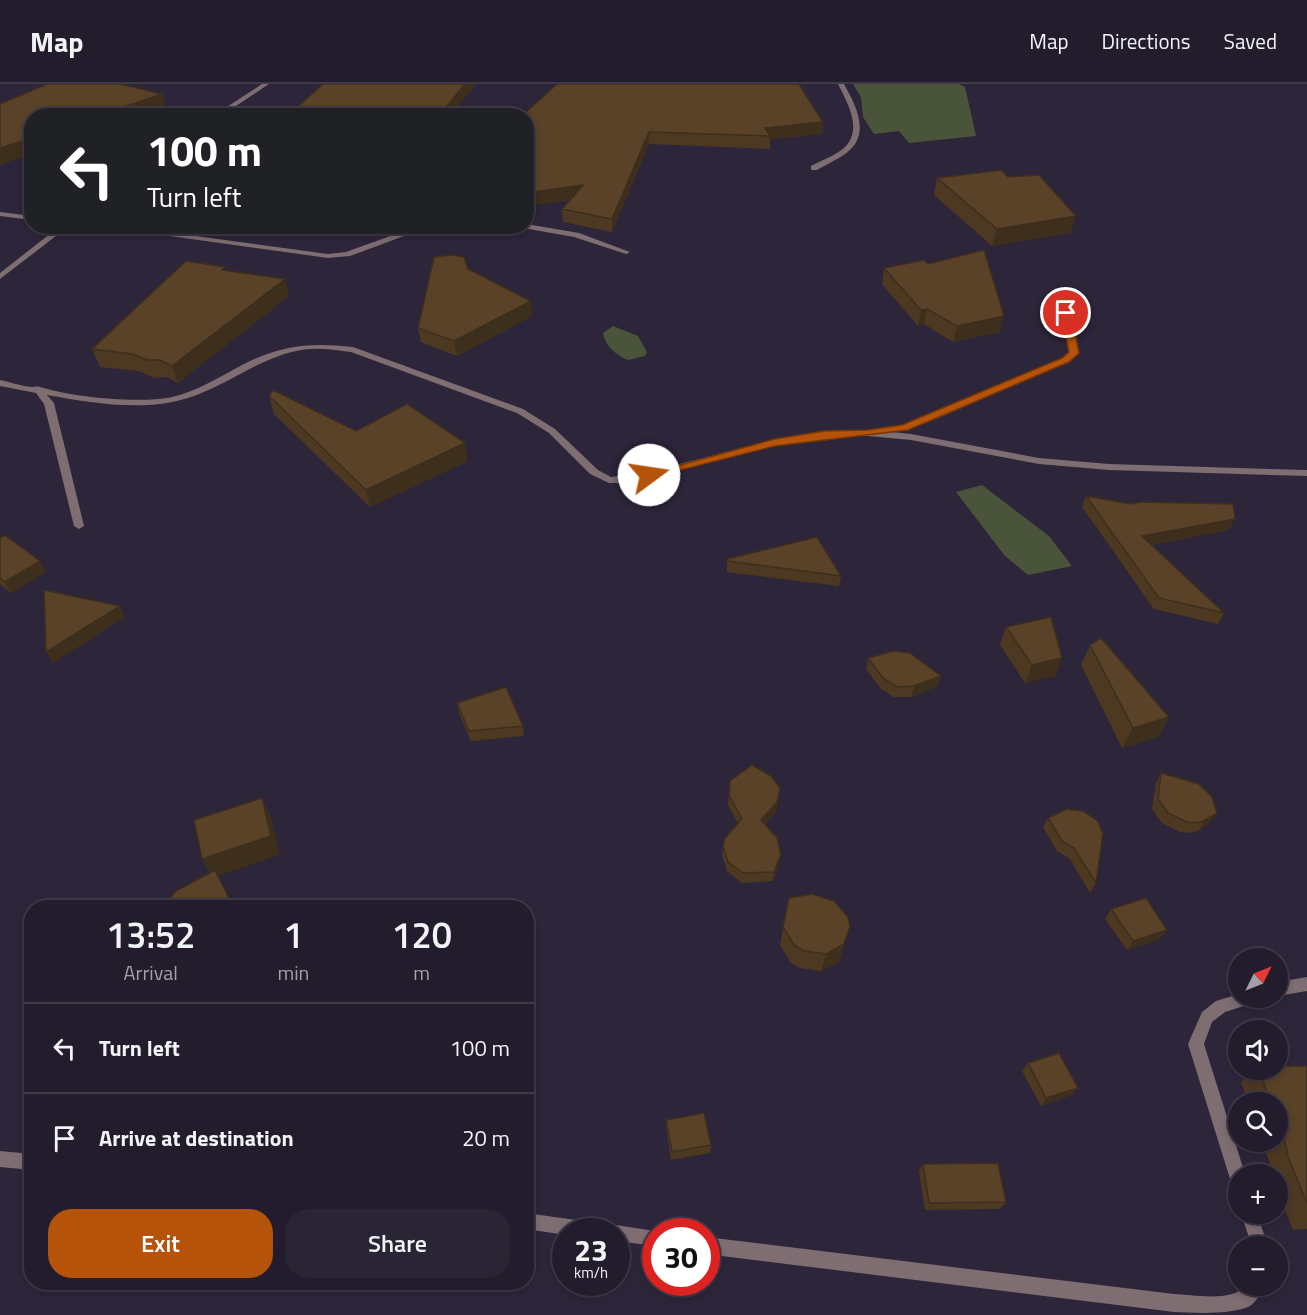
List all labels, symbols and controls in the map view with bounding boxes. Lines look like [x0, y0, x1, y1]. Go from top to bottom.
text: Map [30, 20, 84, 63]
text: Map [1029, 25, 1069, 57]
text: Directions [1102, 25, 1191, 57]
text: Saved [1224, 25, 1277, 57]
text: 100 m [147, 118, 262, 182]
icon: left [48, 132, 126, 210]
text: Turn left [147, 176, 241, 217]
pin [1040, 287, 1091, 338]
icon: arrive [1049, 296, 1082, 329]
position arrow [617, 443, 681, 507]
text: 13:52 [106, 907, 195, 962]
text: 1 [283, 907, 303, 962]
text: 120 [391, 907, 452, 962]
north arrow [1228, 948, 1288, 1008]
map controls [1228, 948, 1288, 1296]
text: Arrival [124, 957, 178, 988]
text: min [277, 957, 309, 988]
text: m [413, 957, 430, 988]
button: sound [1228, 1020, 1288, 1080]
text: Turn left [99, 1031, 180, 1065]
text: 100 m [450, 1031, 510, 1065]
icon: left [48, 1032, 81, 1065]
button: search [1228, 1092, 1288, 1152]
text: Arrive at destination [99, 1121, 294, 1155]
text: 20 m [462, 1121, 510, 1155]
icon: arrive [48, 1122, 81, 1155]
button: + [1228, 1164, 1288, 1224]
button: Exit [48, 1209, 273, 1278]
button: Share [285, 1209, 510, 1278]
speed limit sign: 30 [642, 1218, 720, 1296]
text: 23 [574, 1227, 608, 1273]
button: − [1228, 1236, 1288, 1296]
text: km/h [574, 1261, 608, 1284]

